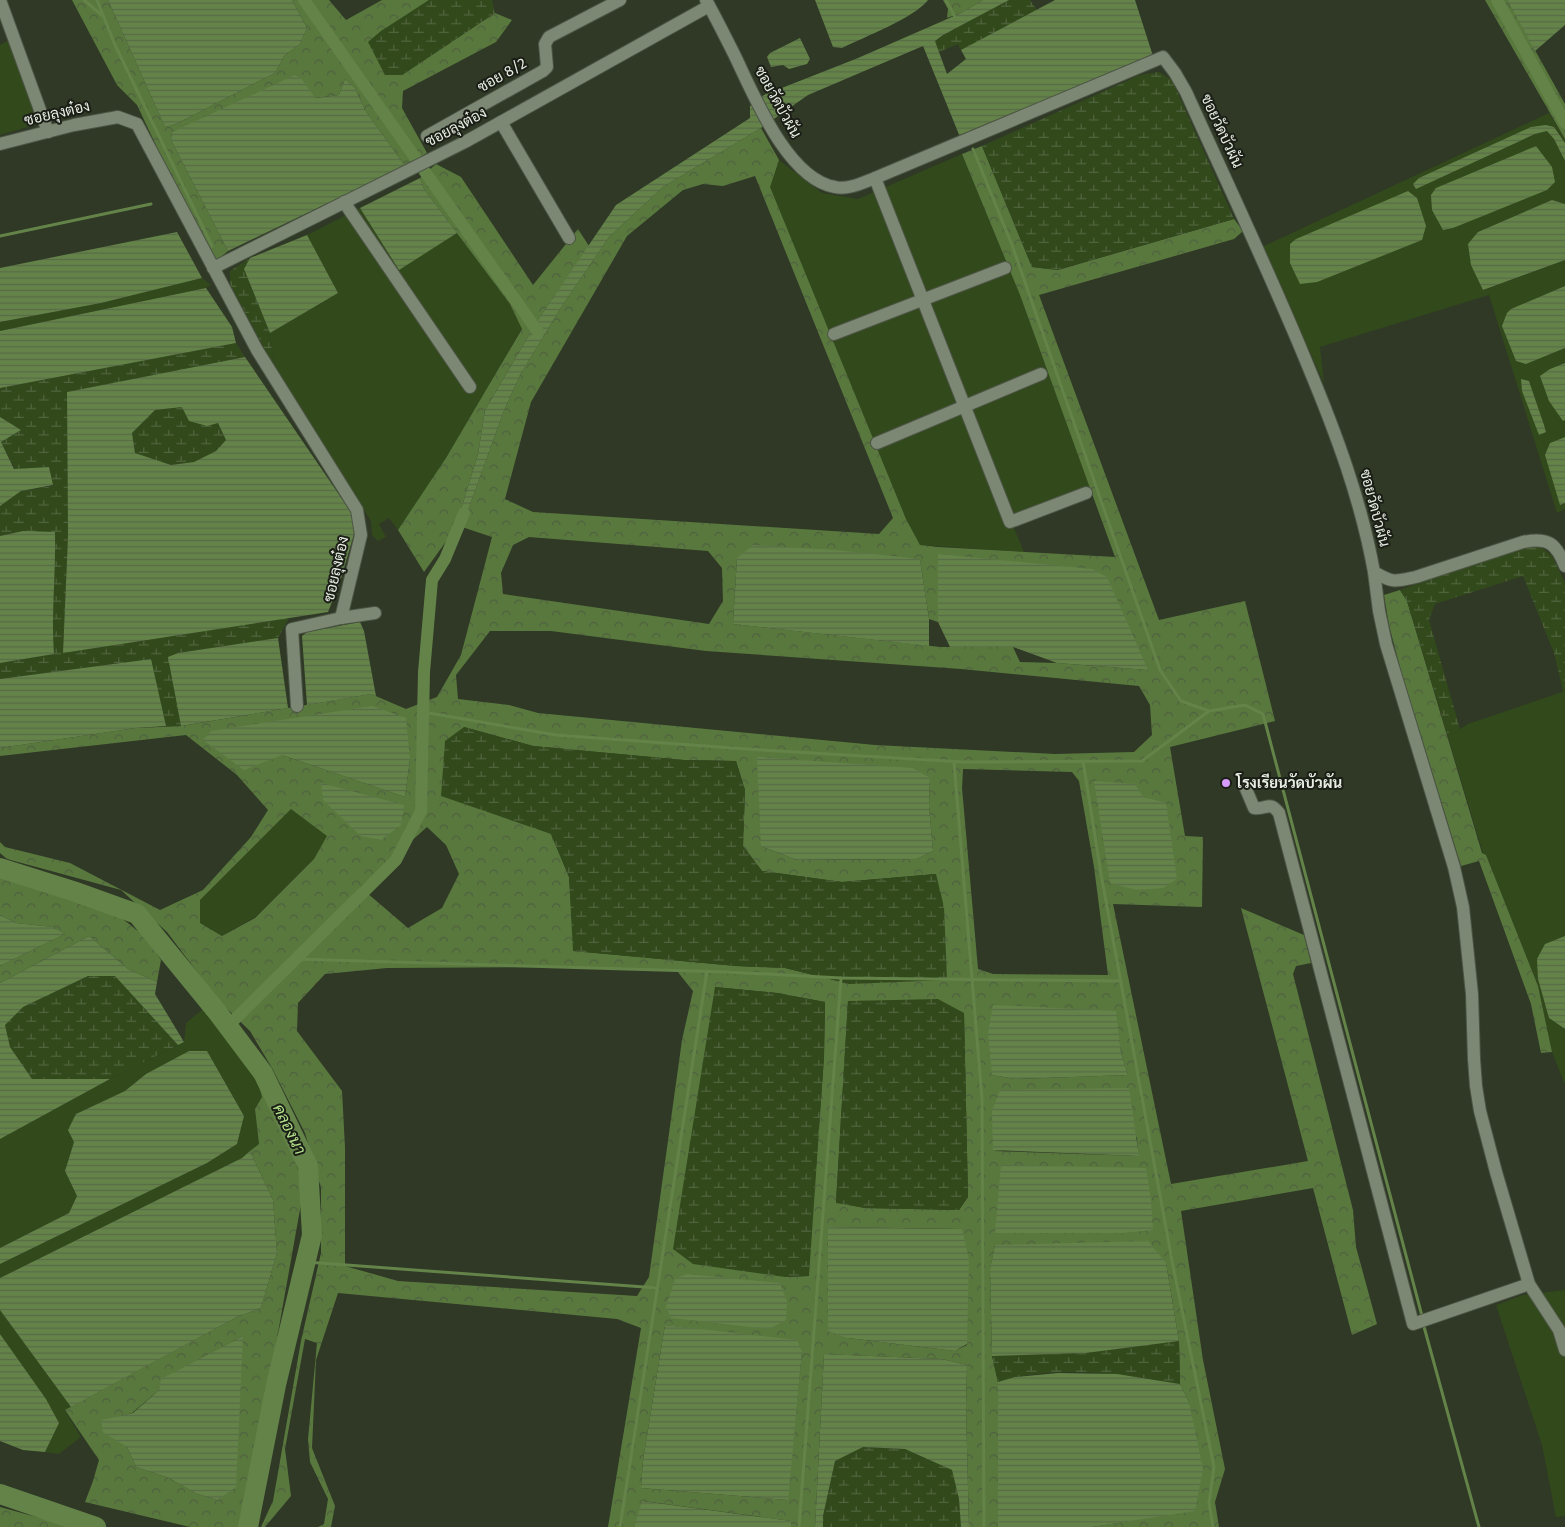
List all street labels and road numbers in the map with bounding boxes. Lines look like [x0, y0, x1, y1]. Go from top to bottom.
street label: ซอย 8/2 [474, 54, 530, 96]
street label: ซอยวัดบัวผัน [751, 63, 805, 141]
street label: ซอยวัดบัวผัน [1197, 91, 1247, 171]
street label: ซอยลุงต๋อง [22, 96, 92, 131]
street label: ซอยลุงต๋อง [422, 102, 491, 152]
street label: ซอยวัดบัวผัน [1356, 467, 1394, 549]
street label: ซอยลุงต๋อง [319, 534, 354, 604]

